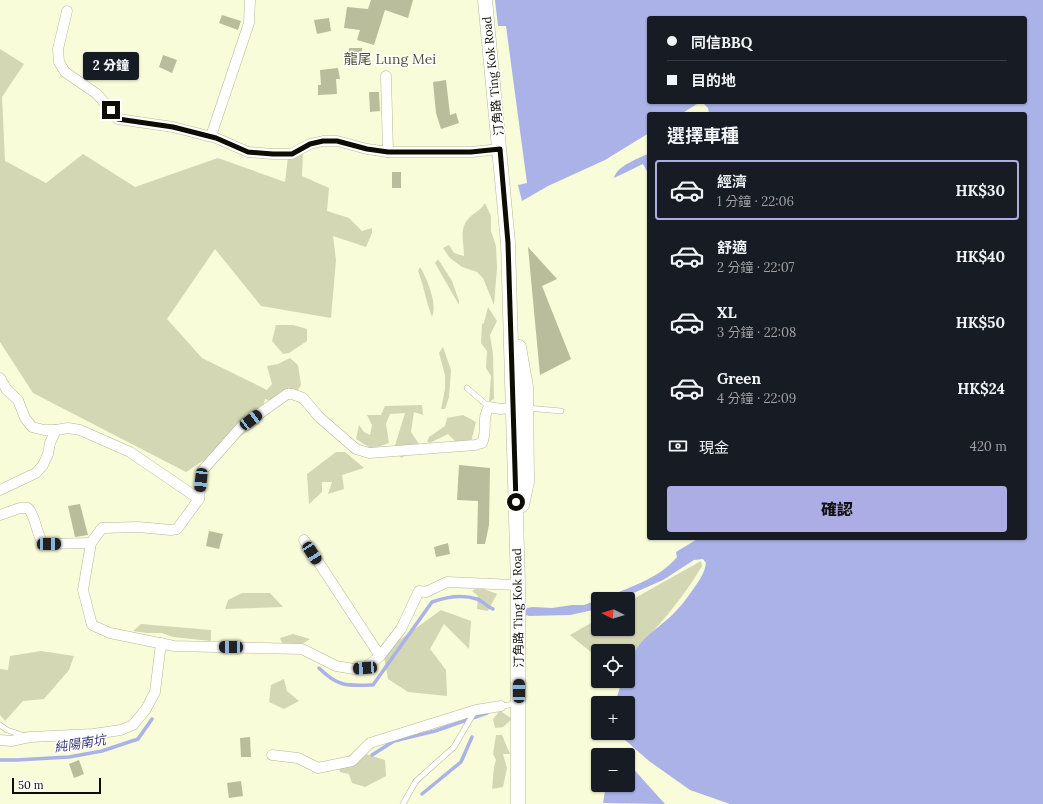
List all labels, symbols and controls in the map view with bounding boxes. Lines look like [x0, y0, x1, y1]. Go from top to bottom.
street label: 汀角路 Ting Kok Road [479, 16, 506, 136]
text: 同信BBQ [691, 33, 752, 52]
district label: 龍尾 Lung Mei [344, 50, 436, 68]
callout: 2 分鐘 [83, 52, 139, 80]
text: 2 分鐘 [93, 57, 129, 74]
text: 目的地 [691, 71, 736, 90]
route end [102, 101, 120, 119]
text: 選擇車種 [667, 124, 739, 147]
icon: car [669, 172, 705, 208]
text: 經濟 [717, 172, 747, 191]
text: HK$30 [955, 181, 1005, 200]
text: 1 分鐘 · 22:06 [717, 193, 794, 210]
icon: car [669, 238, 705, 274]
text: 舒適 [717, 238, 747, 257]
text: HK$40 [956, 247, 1005, 266]
text: 2 分鐘 · 22:07 [717, 259, 794, 276]
text: XL [717, 303, 737, 322]
icon: car [669, 304, 705, 340]
text: HK$50 [956, 313, 1005, 332]
text: 3 分鐘 · 22:08 [717, 324, 796, 341]
text: Green [717, 369, 761, 388]
icon: car [669, 370, 705, 406]
text: HK$24 [957, 379, 1005, 398]
text: 4 分鐘 · 22:09 [717, 390, 796, 407]
car [238, 408, 264, 432]
icon: cash [667, 435, 689, 457]
text: 現金 [699, 438, 729, 457]
text: 420 m [970, 438, 1007, 455]
car [194, 467, 208, 493]
button: 確認 [667, 486, 1007, 532]
route start [507, 493, 525, 511]
car [37, 538, 61, 550]
car [300, 540, 324, 566]
street label: 汀角路 Ting Kok Road [509, 548, 526, 668]
north arrow [591, 592, 635, 636]
map controls [591, 592, 635, 792]
car [219, 641, 243, 653]
button: locate [591, 644, 635, 688]
car [353, 661, 377, 675]
car [513, 679, 525, 703]
button: + [591, 696, 635, 740]
water label: 純陽南坑 [53, 731, 109, 756]
button: − [591, 748, 635, 792]
scale bar [12, 776, 101, 795]
text: 50 m [18, 778, 44, 792]

